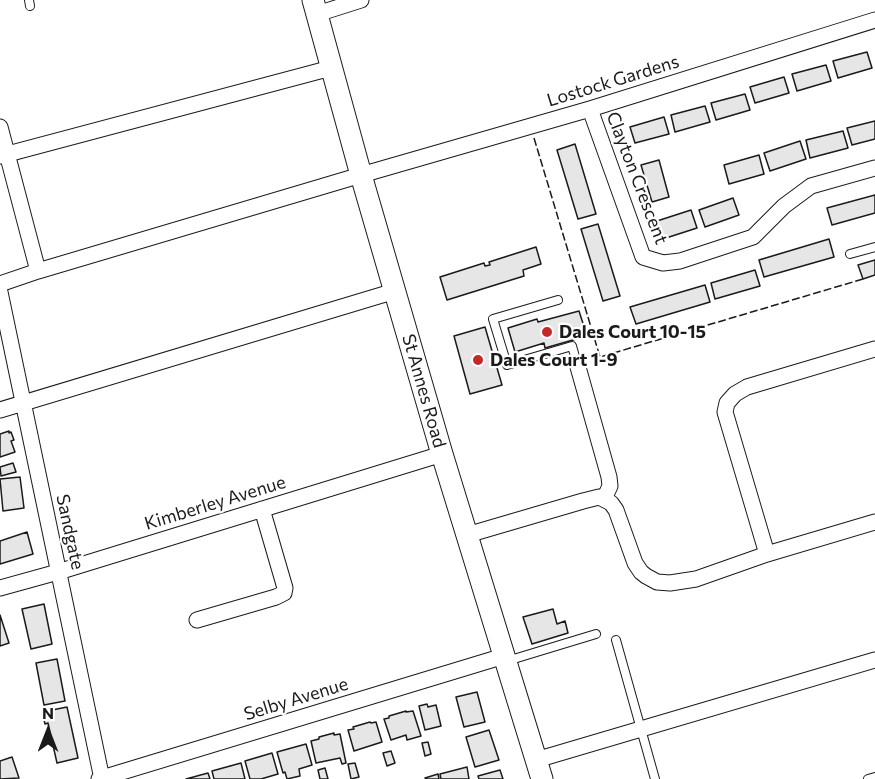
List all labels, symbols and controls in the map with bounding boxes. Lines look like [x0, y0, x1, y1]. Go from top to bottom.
street label: Lostock Gardens [544, 51, 682, 111]
street label: Clayton Crescent [602, 109, 672, 247]
place label: Dales Court 10-15 [559, 321, 706, 343]
marker: Dales Court 10-15 [540, 325, 554, 339]
street label: St Annes Road [397, 332, 451, 450]
place label: Dales Court 1-9 [490, 349, 618, 371]
marker: Dales Court 1-9 [471, 353, 485, 367]
street label: Kimberley Avenue [142, 471, 288, 535]
street label: Sandgate [51, 492, 89, 572]
street label: Selby Avenue [241, 673, 351, 725]
north arrow [18, 701, 78, 761]
text: N [42, 703, 54, 722]

